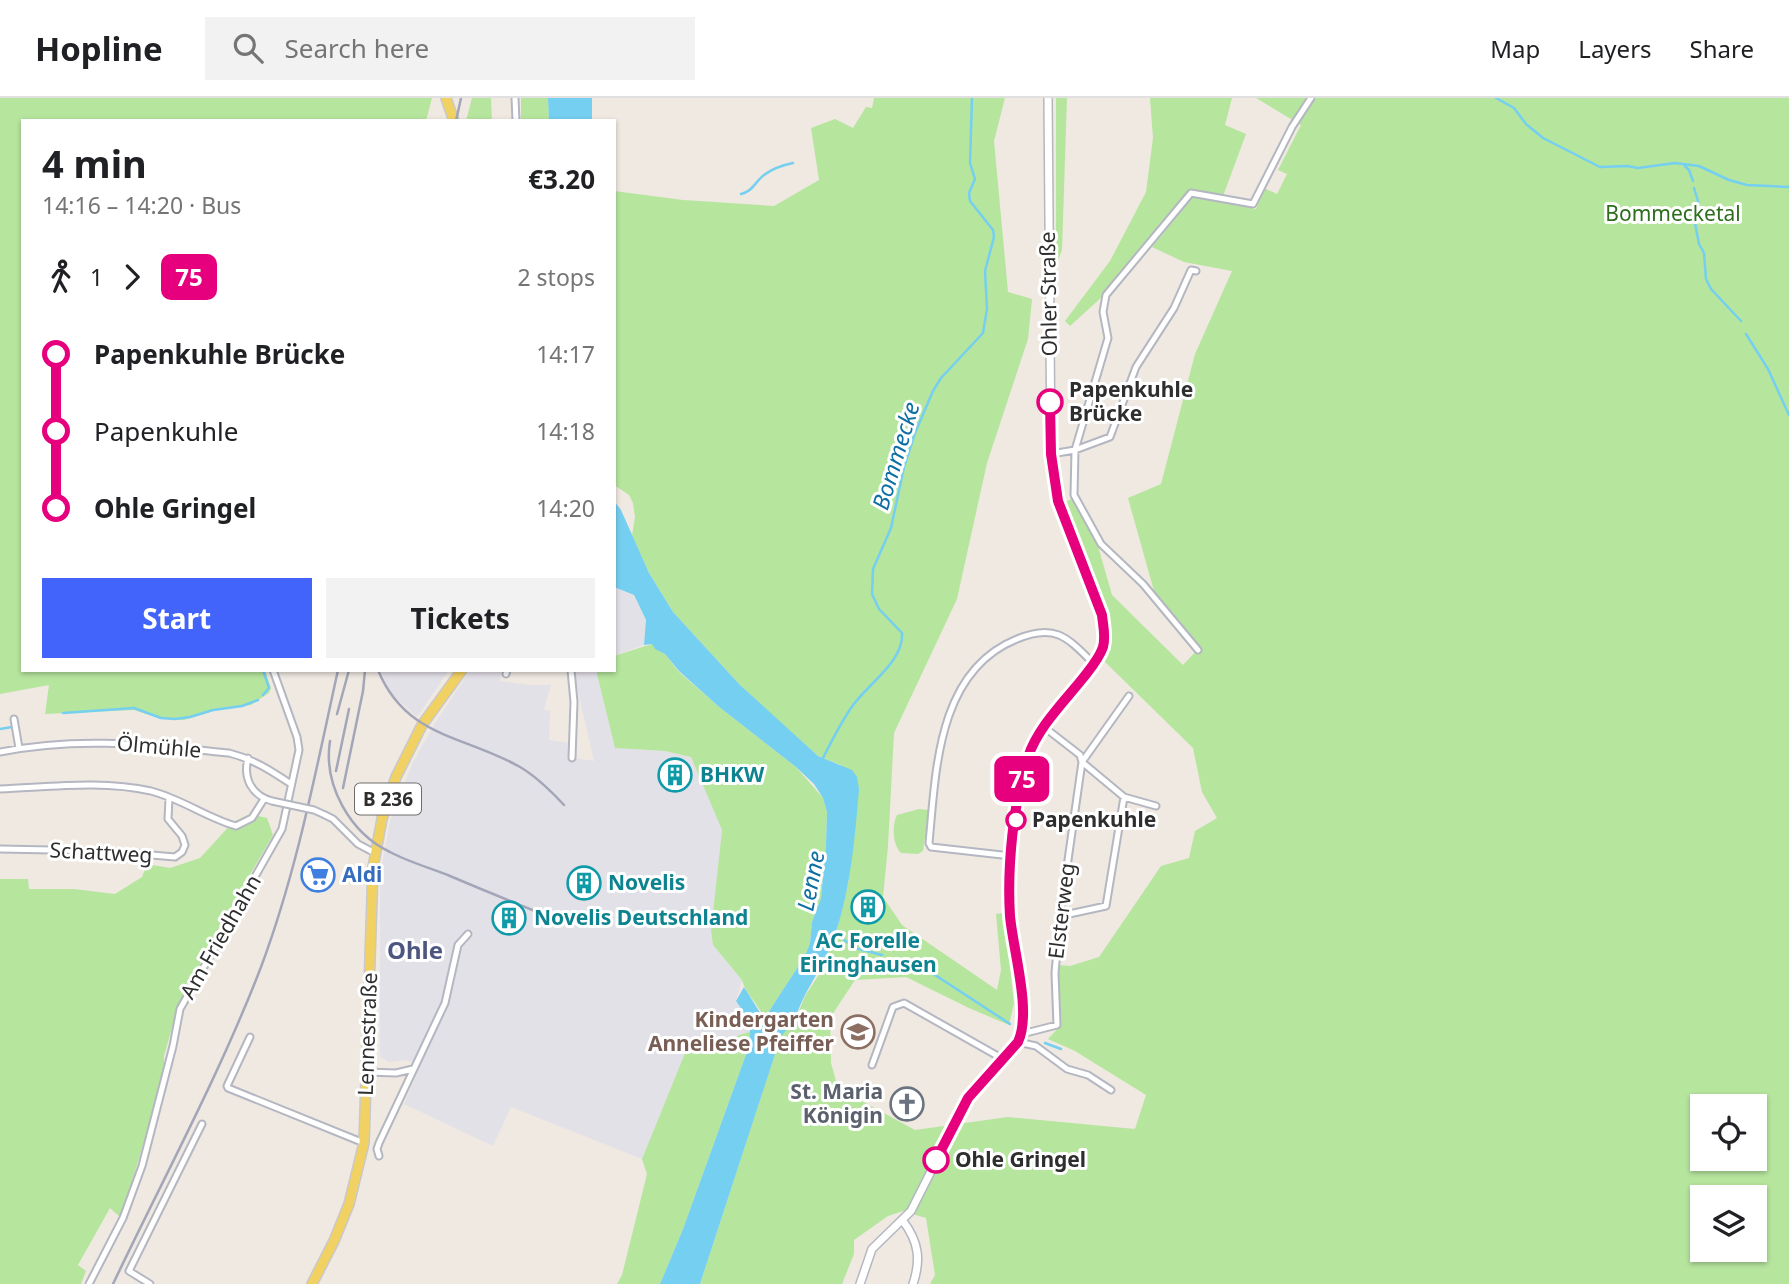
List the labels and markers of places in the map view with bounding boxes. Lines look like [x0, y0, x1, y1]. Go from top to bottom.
place label: Papenkuhle Brücke [1069, 375, 1193, 427]
marker: Papenkuhle Brücke [1037, 389, 1063, 415]
building icon: BHKW [656, 756, 694, 794]
place label: BHKW [700, 760, 765, 788]
place label: Papenkuhle [1032, 805, 1156, 833]
marker: Papenkuhle [1006, 810, 1026, 830]
supermarket icon: Aldi [299, 856, 337, 894]
place label: Aldi [342, 860, 382, 888]
building icon: Novelis [565, 864, 603, 902]
place label: Novelis [608, 868, 685, 896]
building icon: AC Forelle Eiringhausen [849, 888, 887, 926]
building icon: Novelis Deutschland [490, 899, 528, 937]
place label: Novelis Deutschland [534, 903, 748, 931]
place label: AC Forelle Eiringhausen [799, 926, 937, 978]
place label: Kindergarten Anneliese Pfeiffer [648, 1005, 835, 1057]
school or university icon: Kindergarten Anneliese Pfeiffer [839, 1013, 877, 1051]
place label: St. Maria Königin [790, 1077, 883, 1129]
church icon: St. Maria Königin [888, 1085, 926, 1123]
place label: Ohle Gringel [955, 1145, 1086, 1173]
marker: Ohle Gringel [923, 1147, 949, 1173]

